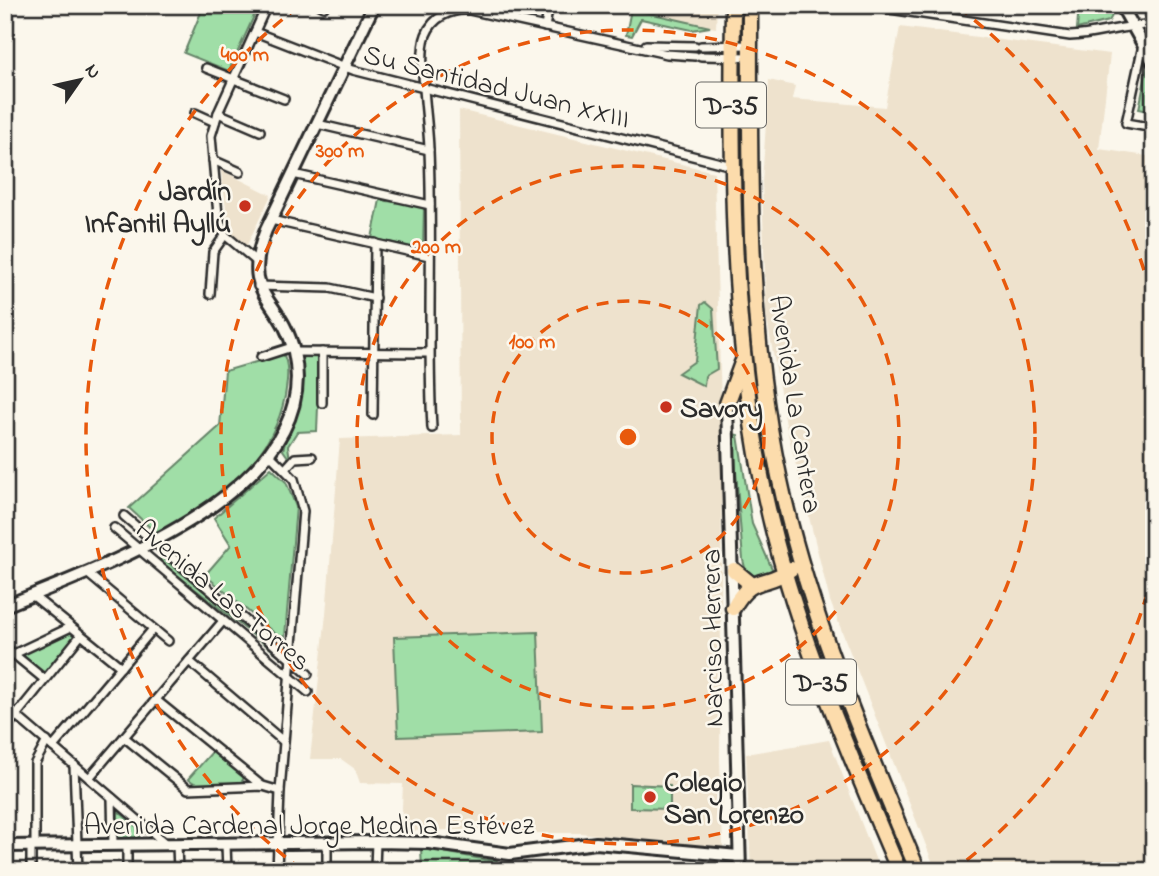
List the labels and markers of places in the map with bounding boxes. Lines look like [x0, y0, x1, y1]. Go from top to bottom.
place label: Jardín Infantil Ayllú [84, 173, 231, 246]
marker: Jardín Infantil Ayllú [237, 198, 253, 214]
place label: Savory [680, 390, 763, 431]
marker: Savory [658, 399, 674, 415]
centre of rings [616, 425, 640, 449]
place label: Colegio San Lorenzo [664, 764, 804, 837]
marker: Colegio San Lorenzo [642, 789, 658, 805]

